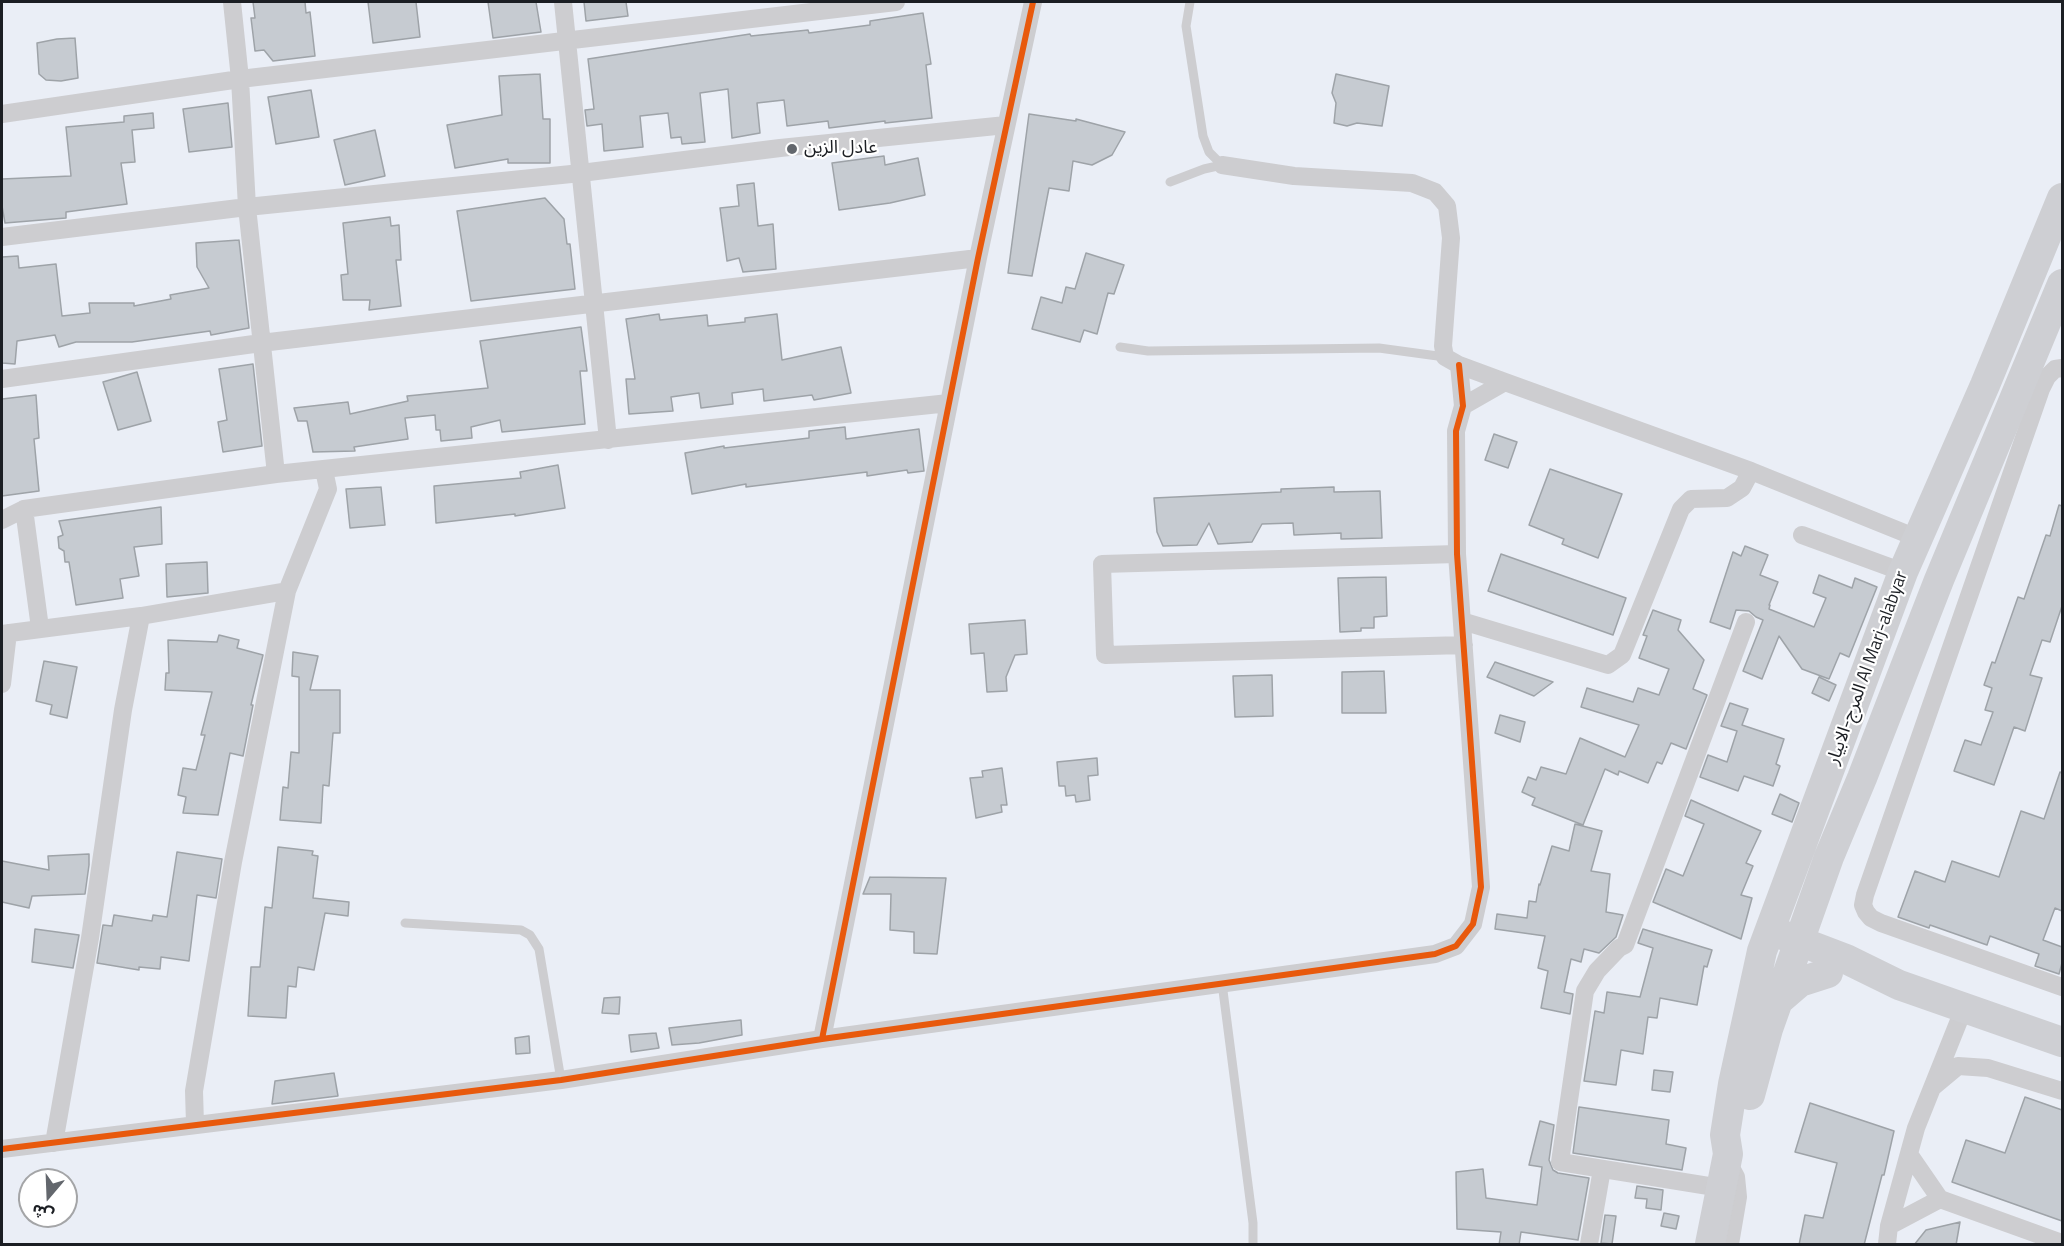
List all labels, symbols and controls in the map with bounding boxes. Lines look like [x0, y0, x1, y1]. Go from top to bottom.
place label: عادل الزين [804, 138, 877, 160]
marker: عادل الزين [785, 142, 799, 156]
street label: المرج-الابيار Al Marj-alabyar [1823, 568, 1913, 768]
north arrow [18, 1168, 78, 1228]
text: ش [29, 1198, 57, 1228]

